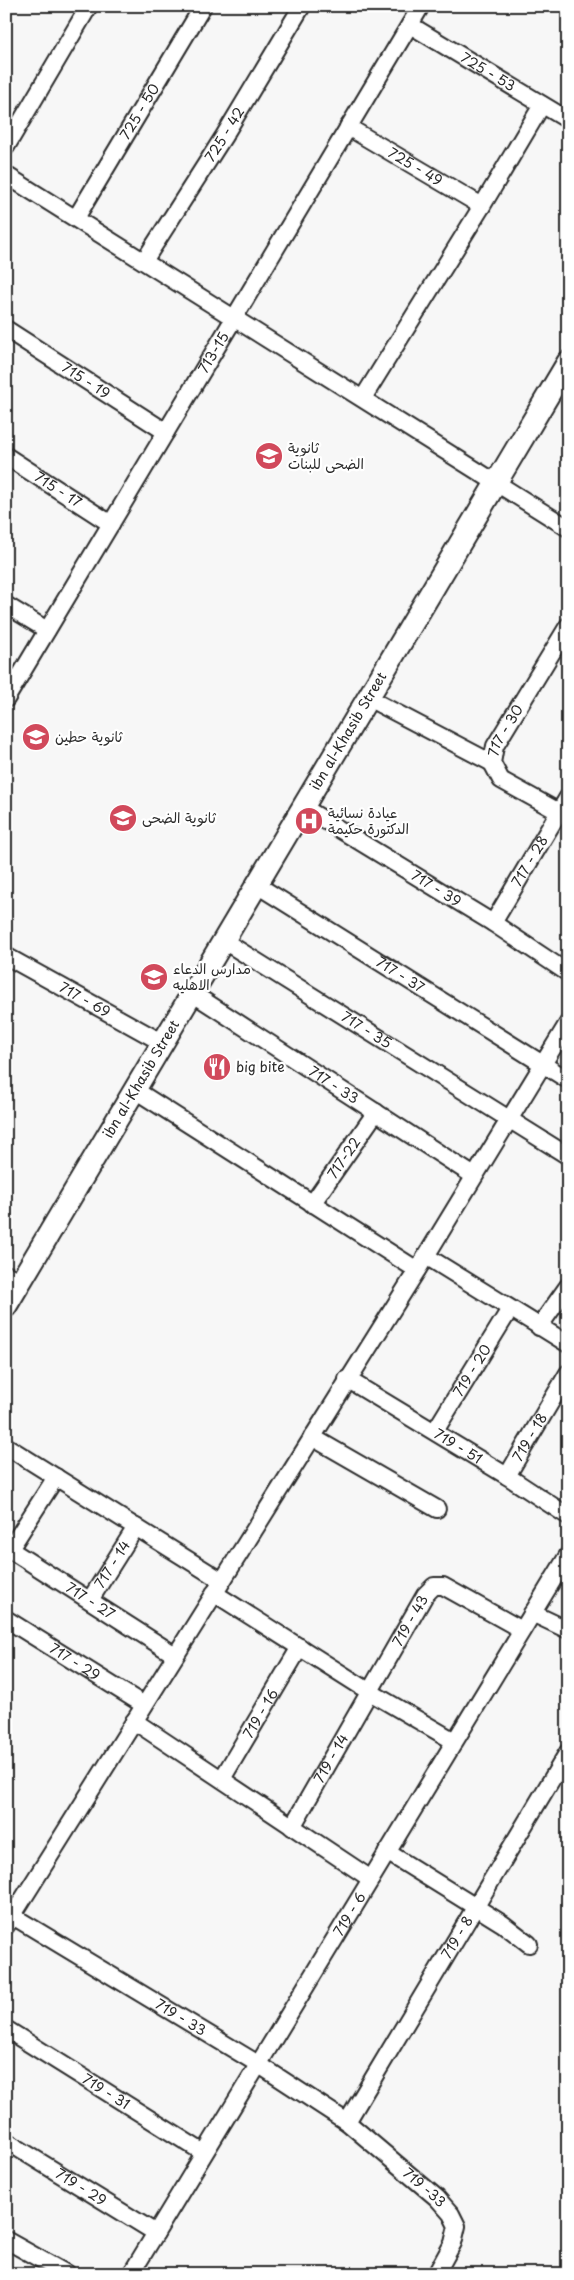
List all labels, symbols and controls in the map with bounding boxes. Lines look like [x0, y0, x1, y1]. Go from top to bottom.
street label: 725 - 53 [457, 47, 520, 96]
street label: 725 - 50 [114, 79, 164, 143]
street label: 725 - 42 [199, 103, 249, 166]
street label: 725 - 49 [384, 142, 447, 190]
street label: 713-15 [193, 328, 234, 377]
street label: 715 - 19 [58, 357, 114, 403]
place label: ثانوية الضحى للبنات [288, 437, 364, 474]
school or university icon: ثانوية الضحى للبنات [254, 441, 284, 471]
street label: 715 - 17 [31, 466, 87, 513]
street label: ibn al-Khasib Street [304, 668, 391, 794]
street label: 717 - 30 [482, 700, 528, 758]
school or university icon: ثانوية حطين [21, 722, 51, 752]
place label: ثانوية حطين [55, 726, 123, 747]
place label: عيادة نسائية الدكتورة حكيمة [328, 802, 409, 839]
school or university icon: ثانوية الضحى [108, 803, 138, 833]
hospital icon: عيادة نسائية الدكتورة حكيمة [294, 806, 324, 836]
place label: ثانوية الضحى [142, 807, 217, 828]
street label: 717 - 28 [506, 831, 553, 890]
street label: 717 - 39 [407, 865, 465, 911]
street label: 717 - 37 [372, 951, 429, 998]
place label: مدارس الدعاء الاهليه [173, 958, 251, 995]
school or university icon: مدارس الدعاء الاهليه [139, 962, 169, 992]
street label: 717 - 69 [56, 977, 114, 1022]
street label: 717 - 35 [337, 1006, 396, 1053]
street label: ibn al-Khasib Street [97, 1016, 184, 1142]
restaurant icon: big bite [202, 1052, 232, 1082]
place label: big bite [236, 1056, 285, 1077]
street label: 717 - 33 [305, 1061, 363, 1109]
street label: 717-22 [322, 1133, 365, 1183]
street label: 719 - 20 [448, 1340, 496, 1400]
street label: 719 - 18 [507, 1409, 552, 1465]
street label: 719 - 51 [430, 1423, 487, 1469]
street label: 717 - 14 [89, 1536, 135, 1592]
street label: 717 - 27 [62, 1577, 119, 1624]
street label: 719 - 43 [387, 1591, 433, 1650]
street label: 717 - 29 [46, 1638, 104, 1685]
street label: 719 - 16 [237, 1685, 283, 1742]
street label: 719 - 14 [308, 1730, 353, 1787]
street label: 719 - 6 [328, 1888, 371, 1940]
street label: 719 - 8 [436, 1912, 478, 1963]
street label: 719 - 33 [151, 1993, 211, 2041]
street label: 719 - 31 [78, 2068, 134, 2114]
street label: 719 -33 [398, 2162, 451, 2212]
street label: 719 - 29 [52, 2163, 111, 2210]

